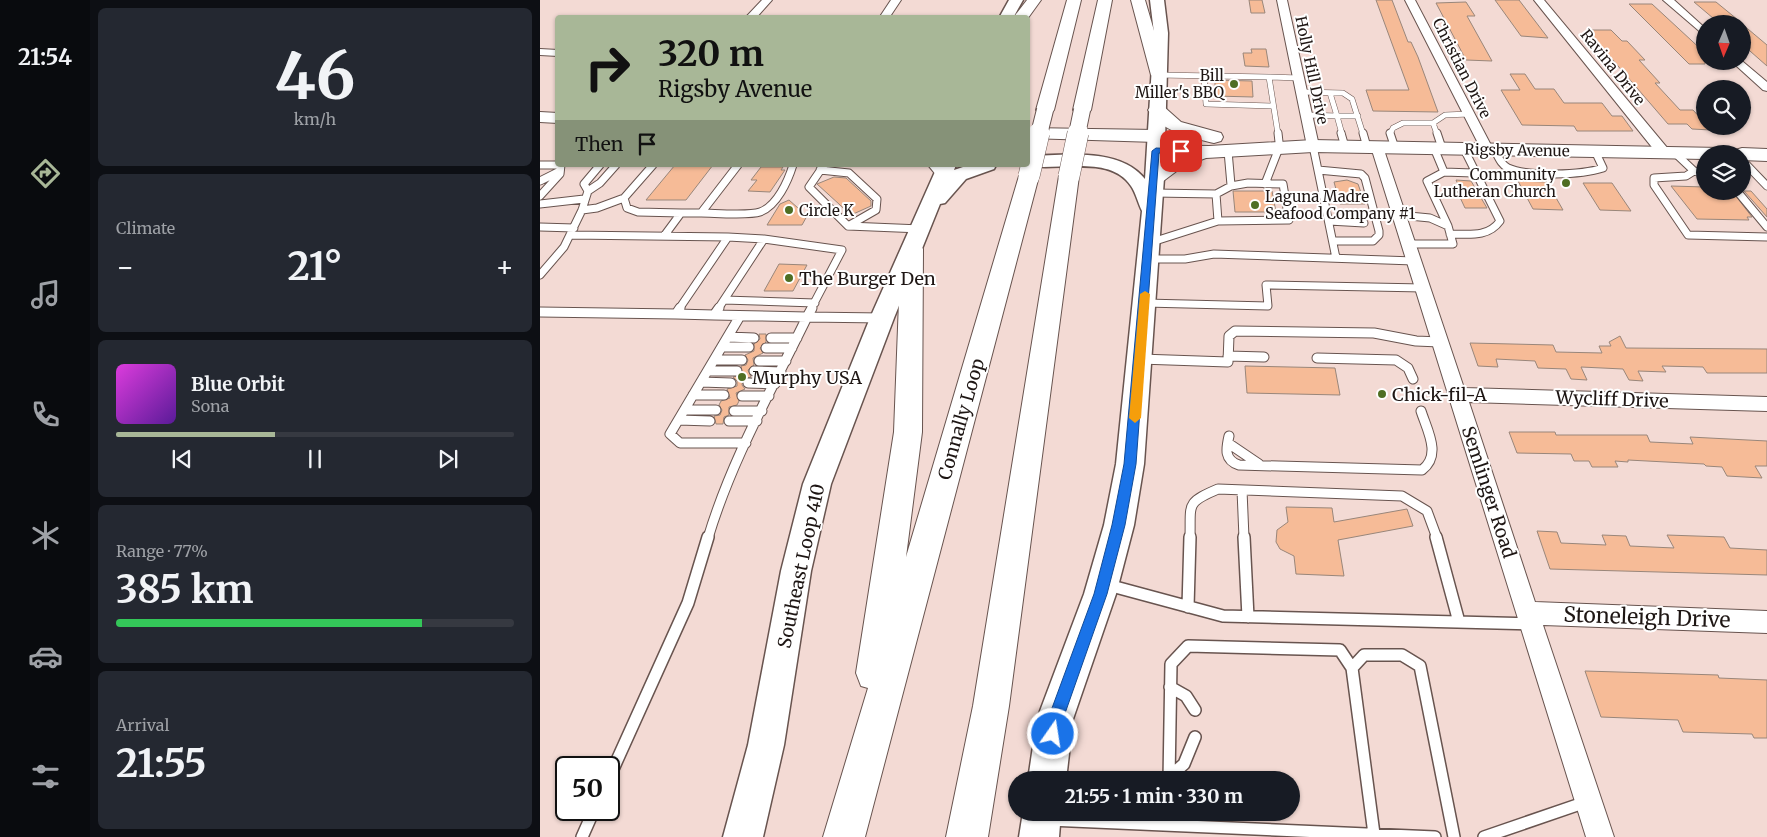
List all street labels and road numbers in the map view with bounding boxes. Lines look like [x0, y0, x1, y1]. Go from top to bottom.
street label: Holly Hill Drive [1291, 14, 1333, 126]
street label: Christian Drive [1429, 15, 1495, 121]
street label: Ravina Drive [1577, 25, 1650, 109]
street label: Rigsby Avenue [1464, 140, 1570, 160]
street label: Connally Loop [933, 356, 989, 482]
street label: Wycliff Drive [1554, 385, 1669, 412]
street label: Semlinger Road [1457, 423, 1521, 561]
street label: Southeast Loop 410 [772, 482, 830, 650]
street label: Stoneleigh Drive [1563, 601, 1731, 633]

